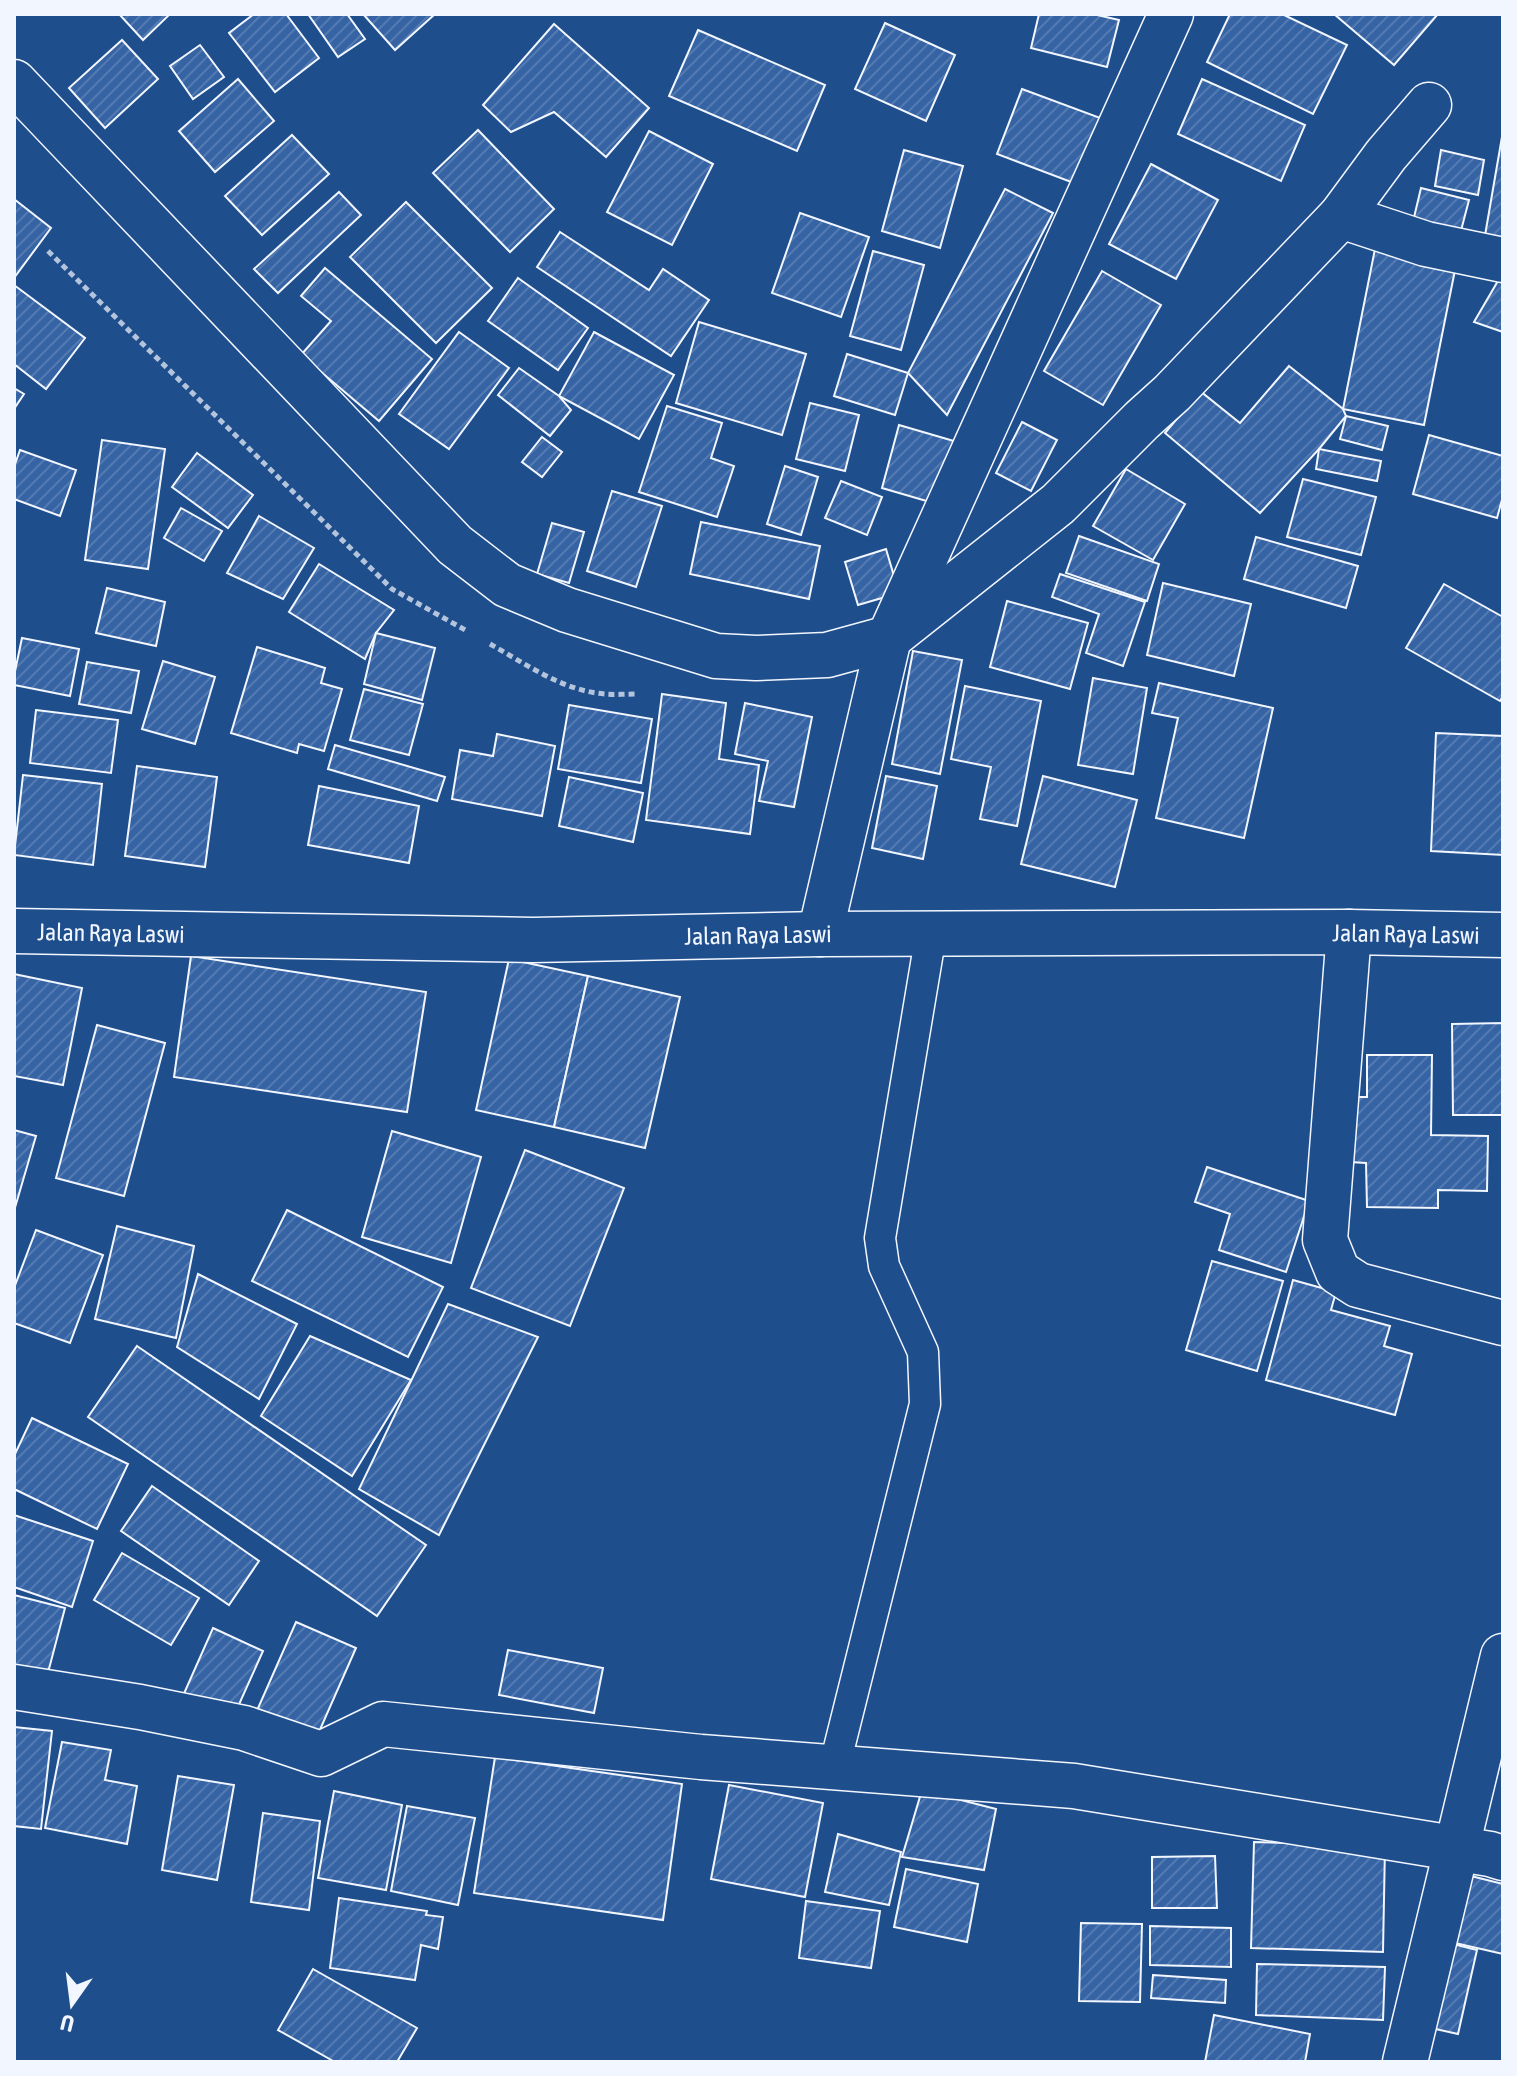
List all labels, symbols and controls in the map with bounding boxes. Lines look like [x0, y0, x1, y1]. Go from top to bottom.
street label: Jalan Raya Laswi [37, 918, 185, 948]
street label: Jalan Raya Laswi [1332, 919, 1480, 949]
street label: Jalan Raya Laswi [684, 920, 832, 950]
north arrow [32, 1964, 112, 2044]
text: U [58, 2009, 77, 2038]

